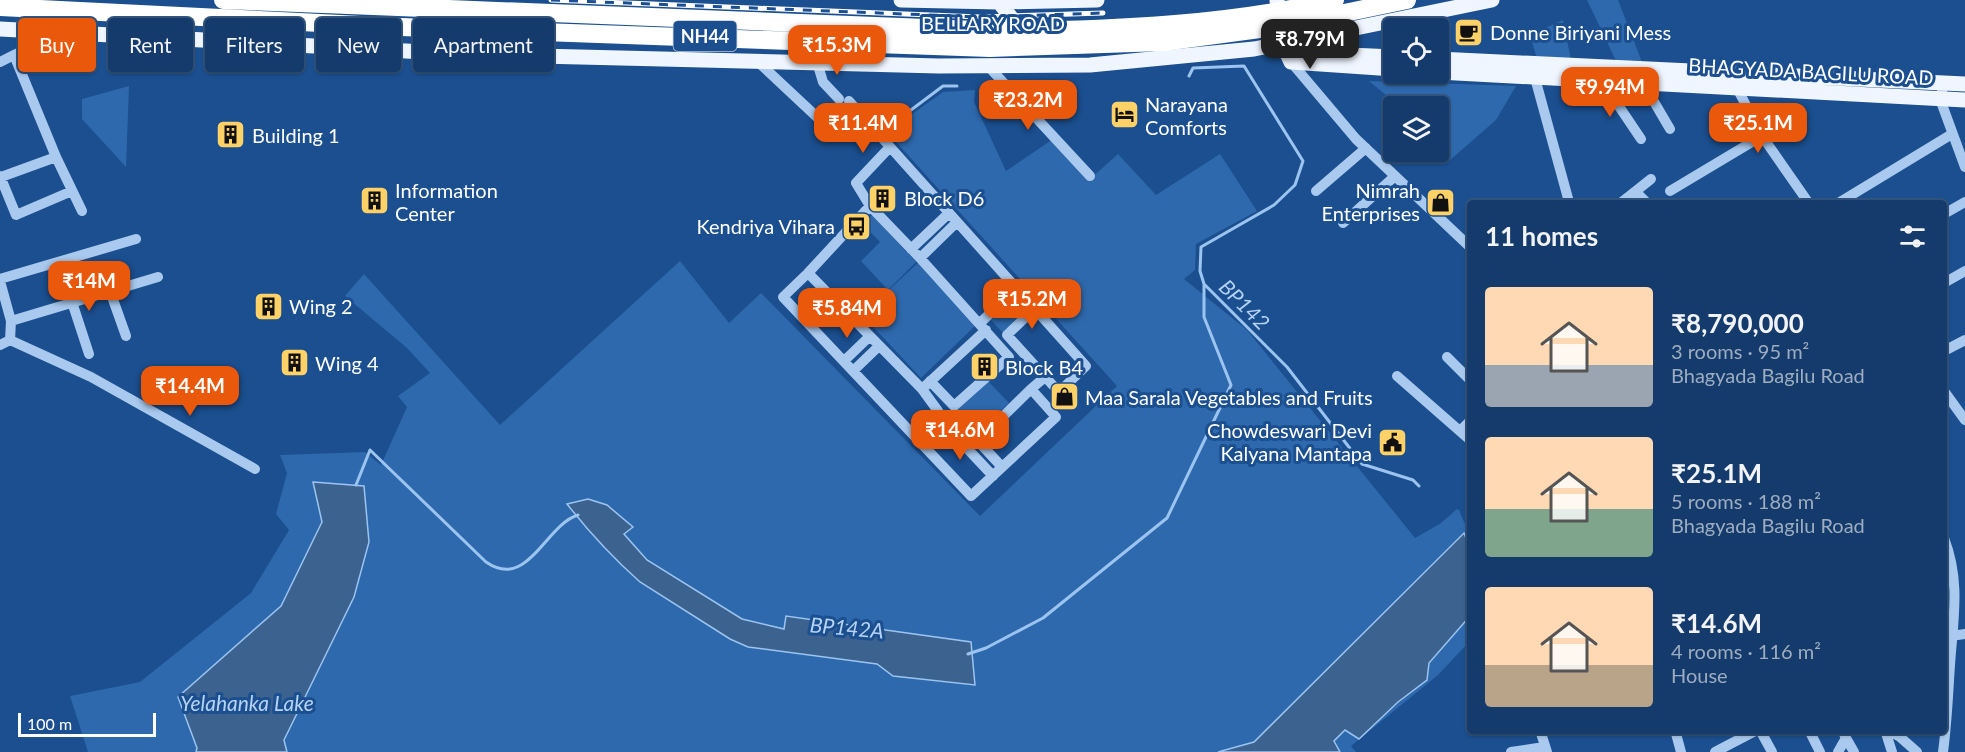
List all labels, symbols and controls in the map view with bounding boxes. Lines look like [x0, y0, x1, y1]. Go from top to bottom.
street label: BELLARY ROAD [921, 11, 1065, 35]
cafe icon: Donne Biriyani Mess [1453, 16, 1485, 48]
chip: Buy [18, 18, 96, 72]
chip: Rent [108, 18, 193, 72]
chip: Filters [205, 18, 304, 72]
chip: New [316, 18, 401, 72]
chip: Apartment [413, 18, 554, 72]
map controls [1383, 18, 1449, 162]
button: locate [1383, 18, 1449, 84]
pin: ₹8.79M [1261, 19, 1359, 70]
place label: Donne Biriyani Mess [1490, 20, 1671, 44]
road number: NH44 [674, 21, 736, 51]
pin: ₹15.3M [788, 25, 886, 76]
text: ₹8.79M [1275, 26, 1345, 50]
text: ₹15.3M [802, 32, 872, 56]
street label: BHAGYADA BAGILU ROAD [1688, 53, 1934, 89]
pin: ₹9.94M [1561, 67, 1659, 118]
text: ₹9.94M [1575, 74, 1645, 98]
pin: ₹23.2M [979, 80, 1077, 131]
text: ₹23.2M [993, 87, 1063, 111]
place label: Narayana Comforts [1145, 92, 1228, 139]
button: layers [1383, 96, 1449, 162]
hotel icon: Narayana Comforts [1108, 99, 1140, 131]
pin: ₹11.4M [814, 103, 912, 154]
pin: ₹25.1M [1709, 103, 1807, 154]
text: ₹11.4M [828, 110, 898, 134]
text: ₹25.1M [1723, 110, 1793, 134]
building icon: Building 1 [215, 119, 247, 151]
place label: Building 1 [252, 123, 340, 147]
place label: Information Center [395, 178, 498, 225]
place label: Nimrah Enterprises [1322, 178, 1420, 225]
building icon: Block D6 [867, 182, 899, 214]
building icon: Information Center [358, 185, 390, 217]
place label: Block D6 [904, 186, 984, 210]
shop icon: Nimrah Enterprises [1425, 186, 1457, 218]
bus stop icon: Kendriya Vihara [840, 210, 872, 242]
place label: Kendriya Vihara [697, 214, 835, 238]
text: 11 homes [1485, 220, 1598, 252]
icon: filters [1896, 220, 1929, 253]
pin: ₹14M [53, 261, 125, 312]
text: ₹14M [62, 268, 116, 292]
water label: BP142 [1215, 274, 1275, 334]
pin: ₹15.2M [983, 279, 1081, 330]
text: ₹15.2M [997, 286, 1067, 310]
pin: ₹5.84M [798, 288, 896, 339]
building icon: Wing 2 [252, 290, 284, 322]
place label: Wing 2 [289, 294, 353, 318]
text: ₹5.84M [812, 295, 882, 319]
text: ₹8,790,000 [1671, 307, 1804, 339]
icon: home [1533, 311, 1605, 383]
text: 3 rooms · 95 m² [1671, 339, 1809, 363]
building icon: Wing 4 [278, 347, 310, 379]
place label: Wing 4 [315, 351, 379, 375]
building icon: Block B4 [968, 351, 1000, 383]
place label: Block B4 [1005, 355, 1084, 379]
text: Bhagyada Bagilu Road [1671, 363, 1865, 387]
pin: ₹14.4M [141, 366, 239, 417]
text: ₹14.4M [155, 373, 225, 397]
shop icon: Maa Sarala Vegetables and Fruits [1048, 381, 1080, 413]
place label: Maa Sarala Vegetables and Fruits [1085, 385, 1373, 409]
pin: ₹14.6M [911, 410, 1009, 461]
text: ₹14.6M [925, 417, 995, 441]
place label: Chowdeswari Devi Kalyana Mantapa [1207, 418, 1372, 465]
public building icon: Chowdeswari Devi Kalyana Mantapa [1377, 426, 1409, 458]
text: ₹25.1M [1671, 457, 1762, 489]
icon: home [1533, 461, 1605, 533]
text: 5 rooms · 188 m² [1671, 489, 1821, 513]
text: Bhagyada Bagilu Road [1671, 513, 1865, 537]
text: ₹14.6M [1671, 607, 1762, 639]
water label: BP142A [809, 611, 885, 643]
icon: home [1533, 611, 1605, 683]
text: 4 rooms · 116 m² [1671, 639, 1821, 663]
text: House [1671, 663, 1728, 687]
water label: Yelahanka Lake [180, 690, 314, 715]
scale bar [18, 710, 156, 738]
text: 100 m [27, 714, 72, 733]

